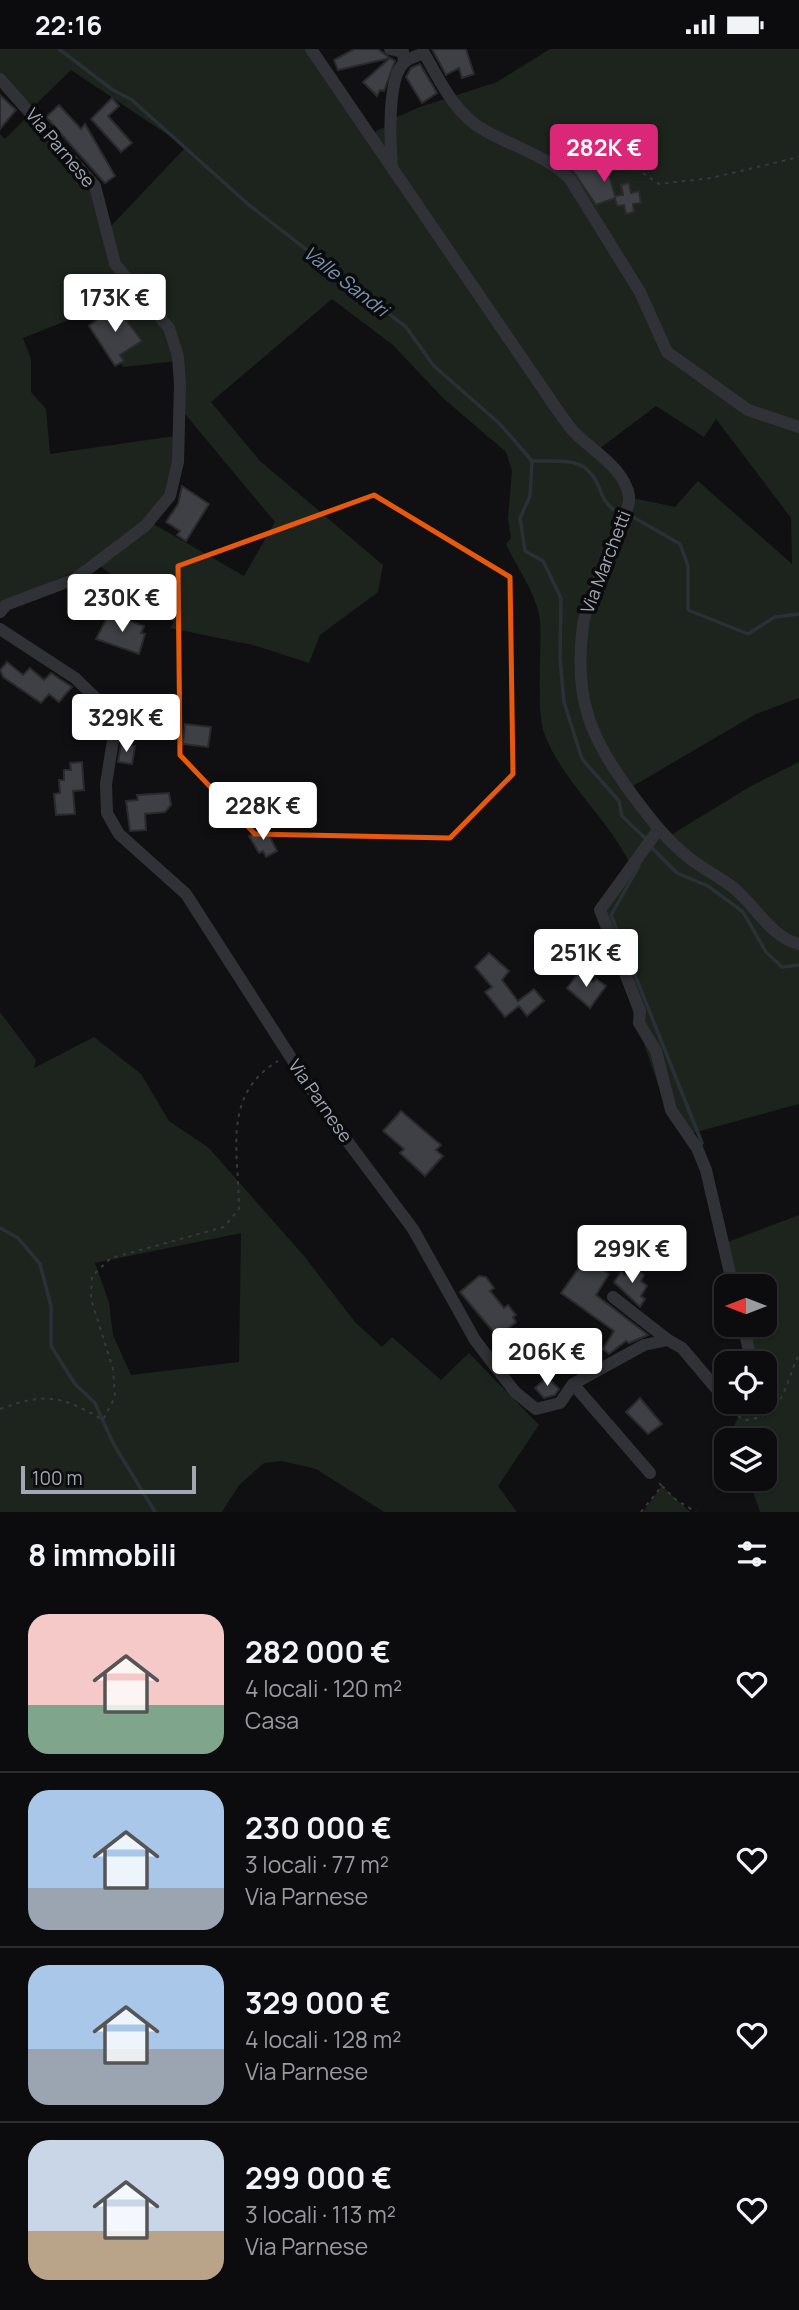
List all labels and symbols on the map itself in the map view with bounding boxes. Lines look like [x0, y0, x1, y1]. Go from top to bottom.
street label: Via Parnese [21, 103, 101, 192]
pin: 282K € [547, 125, 661, 184]
water label: Valle Sandri [298, 240, 396, 324]
pin: 173K € [58, 275, 172, 334]
street label: Via Marchetti [574, 507, 636, 617]
pin: 230K € [65, 575, 179, 634]
pin: 329K € [69, 695, 183, 754]
pin: 228K € [206, 783, 320, 842]
pin: 251K € [529, 929, 643, 989]
street label: Via Parnese [283, 1054, 358, 1147]
pin: 299K € [575, 1225, 689, 1285]
north arrow [714, 1274, 777, 1337]
pin: 206K € [490, 1329, 604, 1388]
scale bar [21, 1463, 196, 1495]

